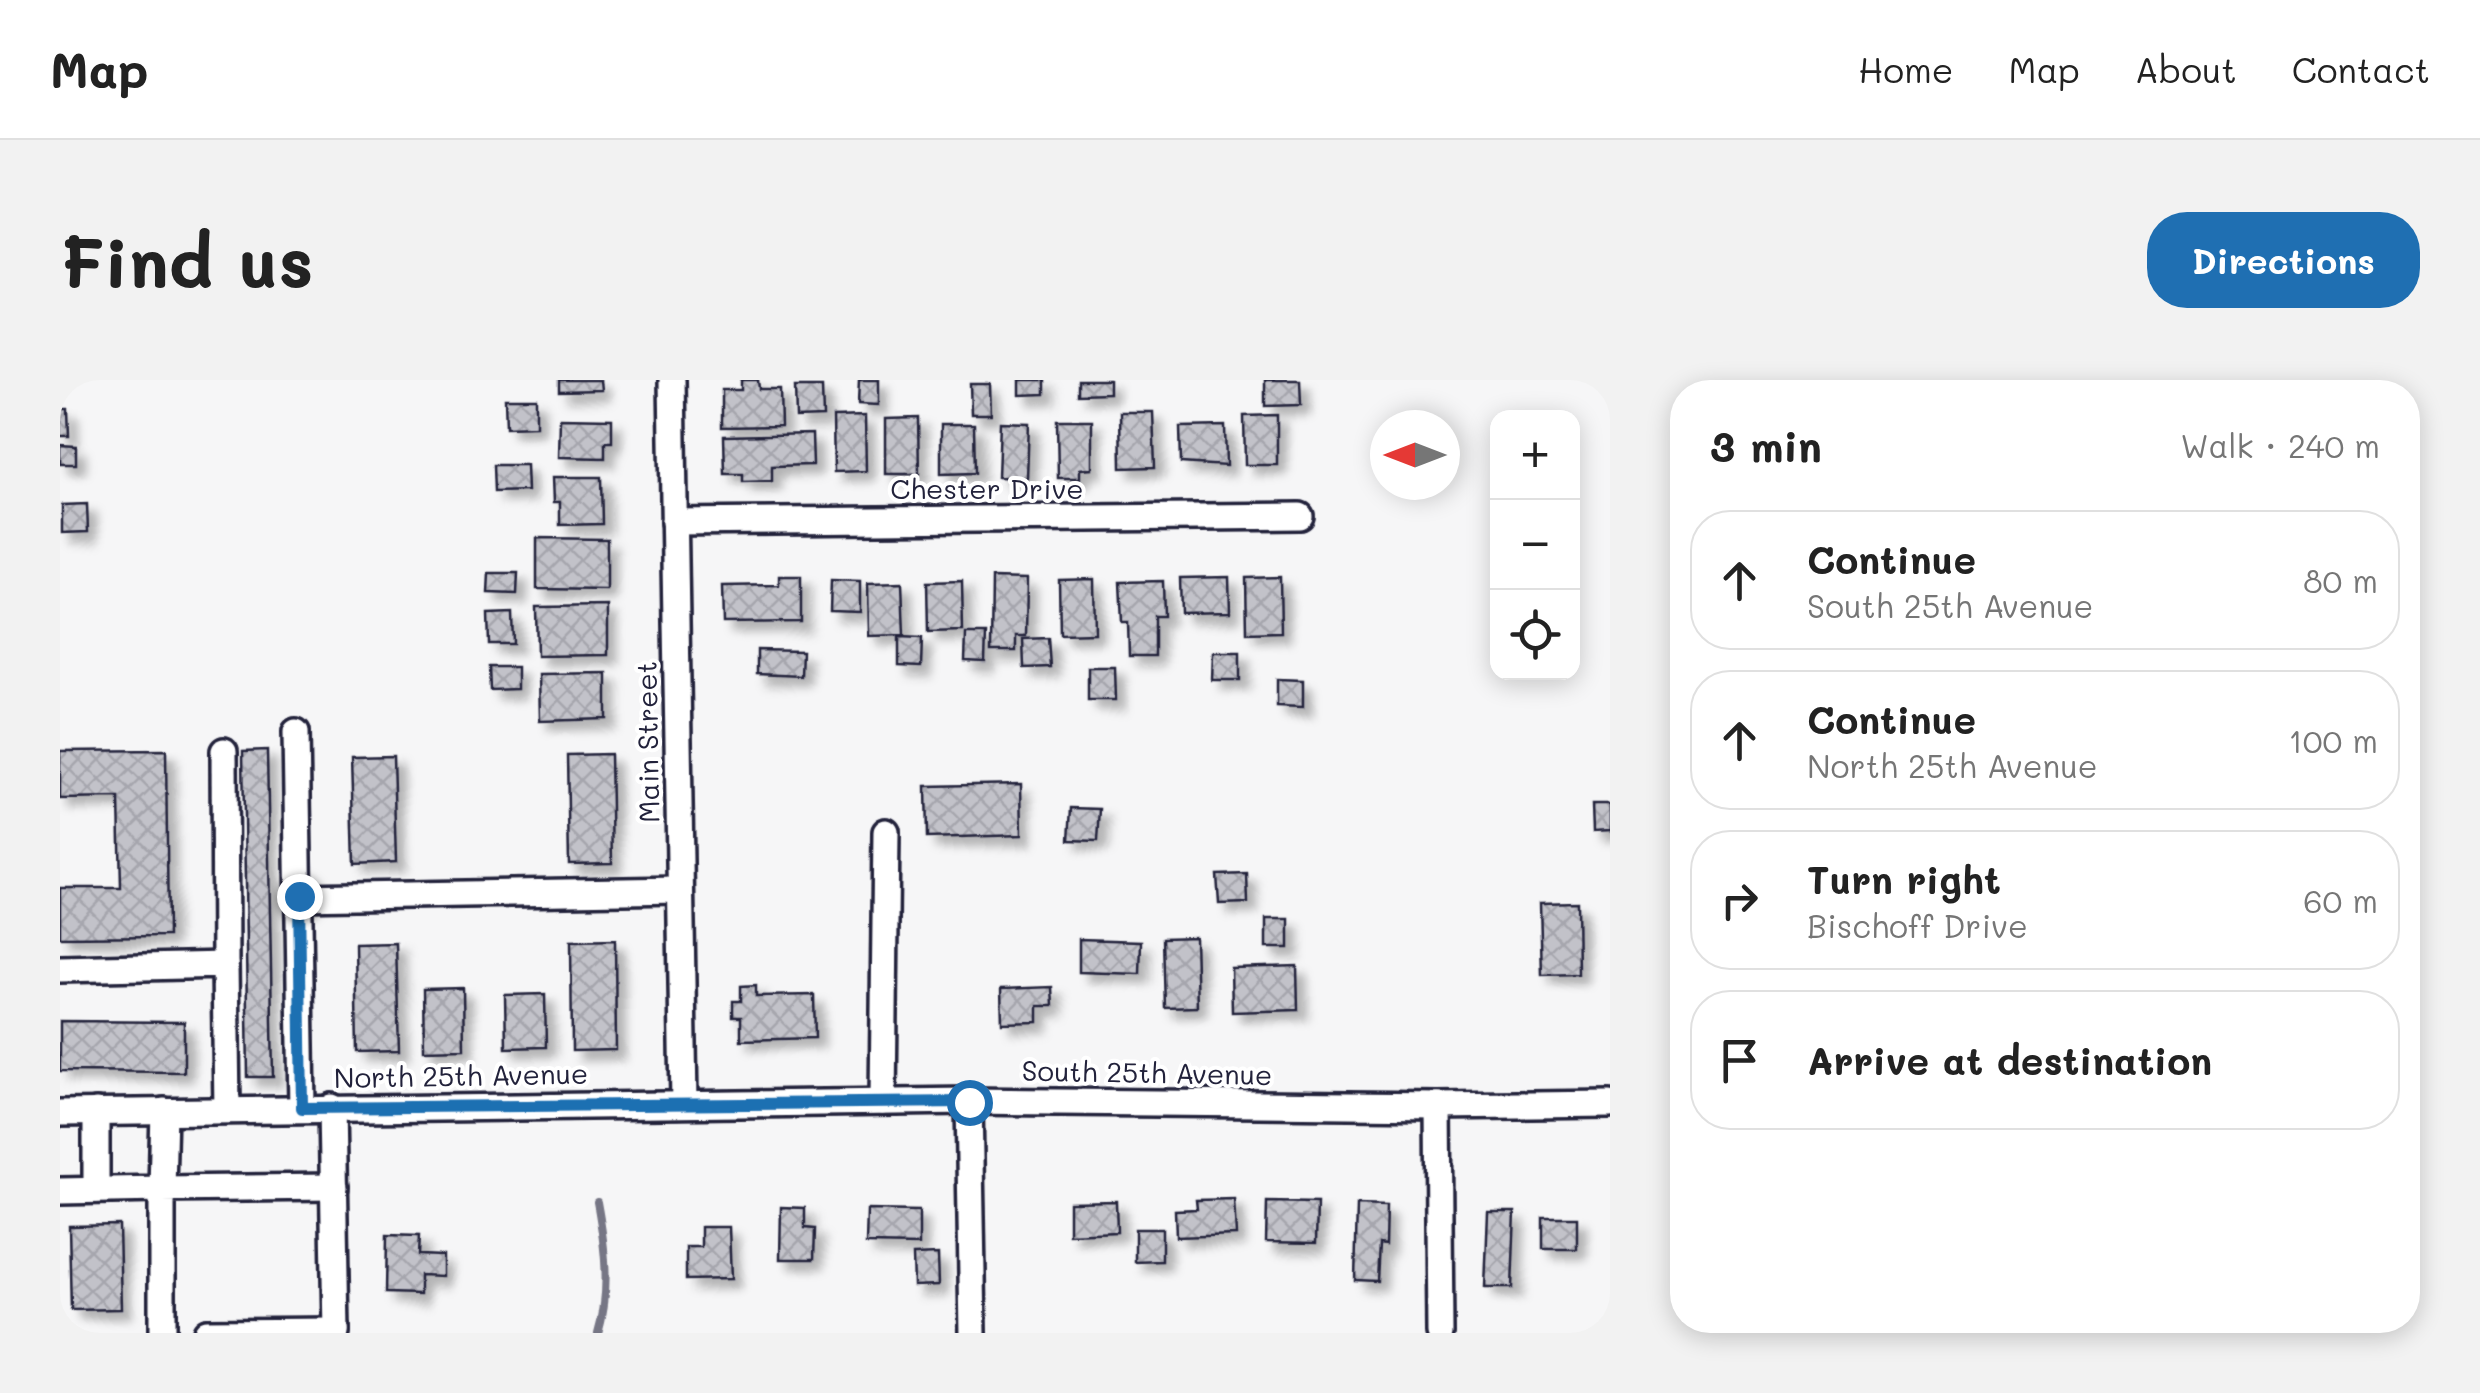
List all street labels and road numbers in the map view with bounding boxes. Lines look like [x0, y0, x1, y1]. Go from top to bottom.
street label: Chester Drive [890, 470, 1084, 506]
street label: Main Street [628, 661, 666, 823]
street label: South 25th Avenue [1021, 1052, 1273, 1092]
street label: North 25th Avenue [334, 1055, 588, 1095]

